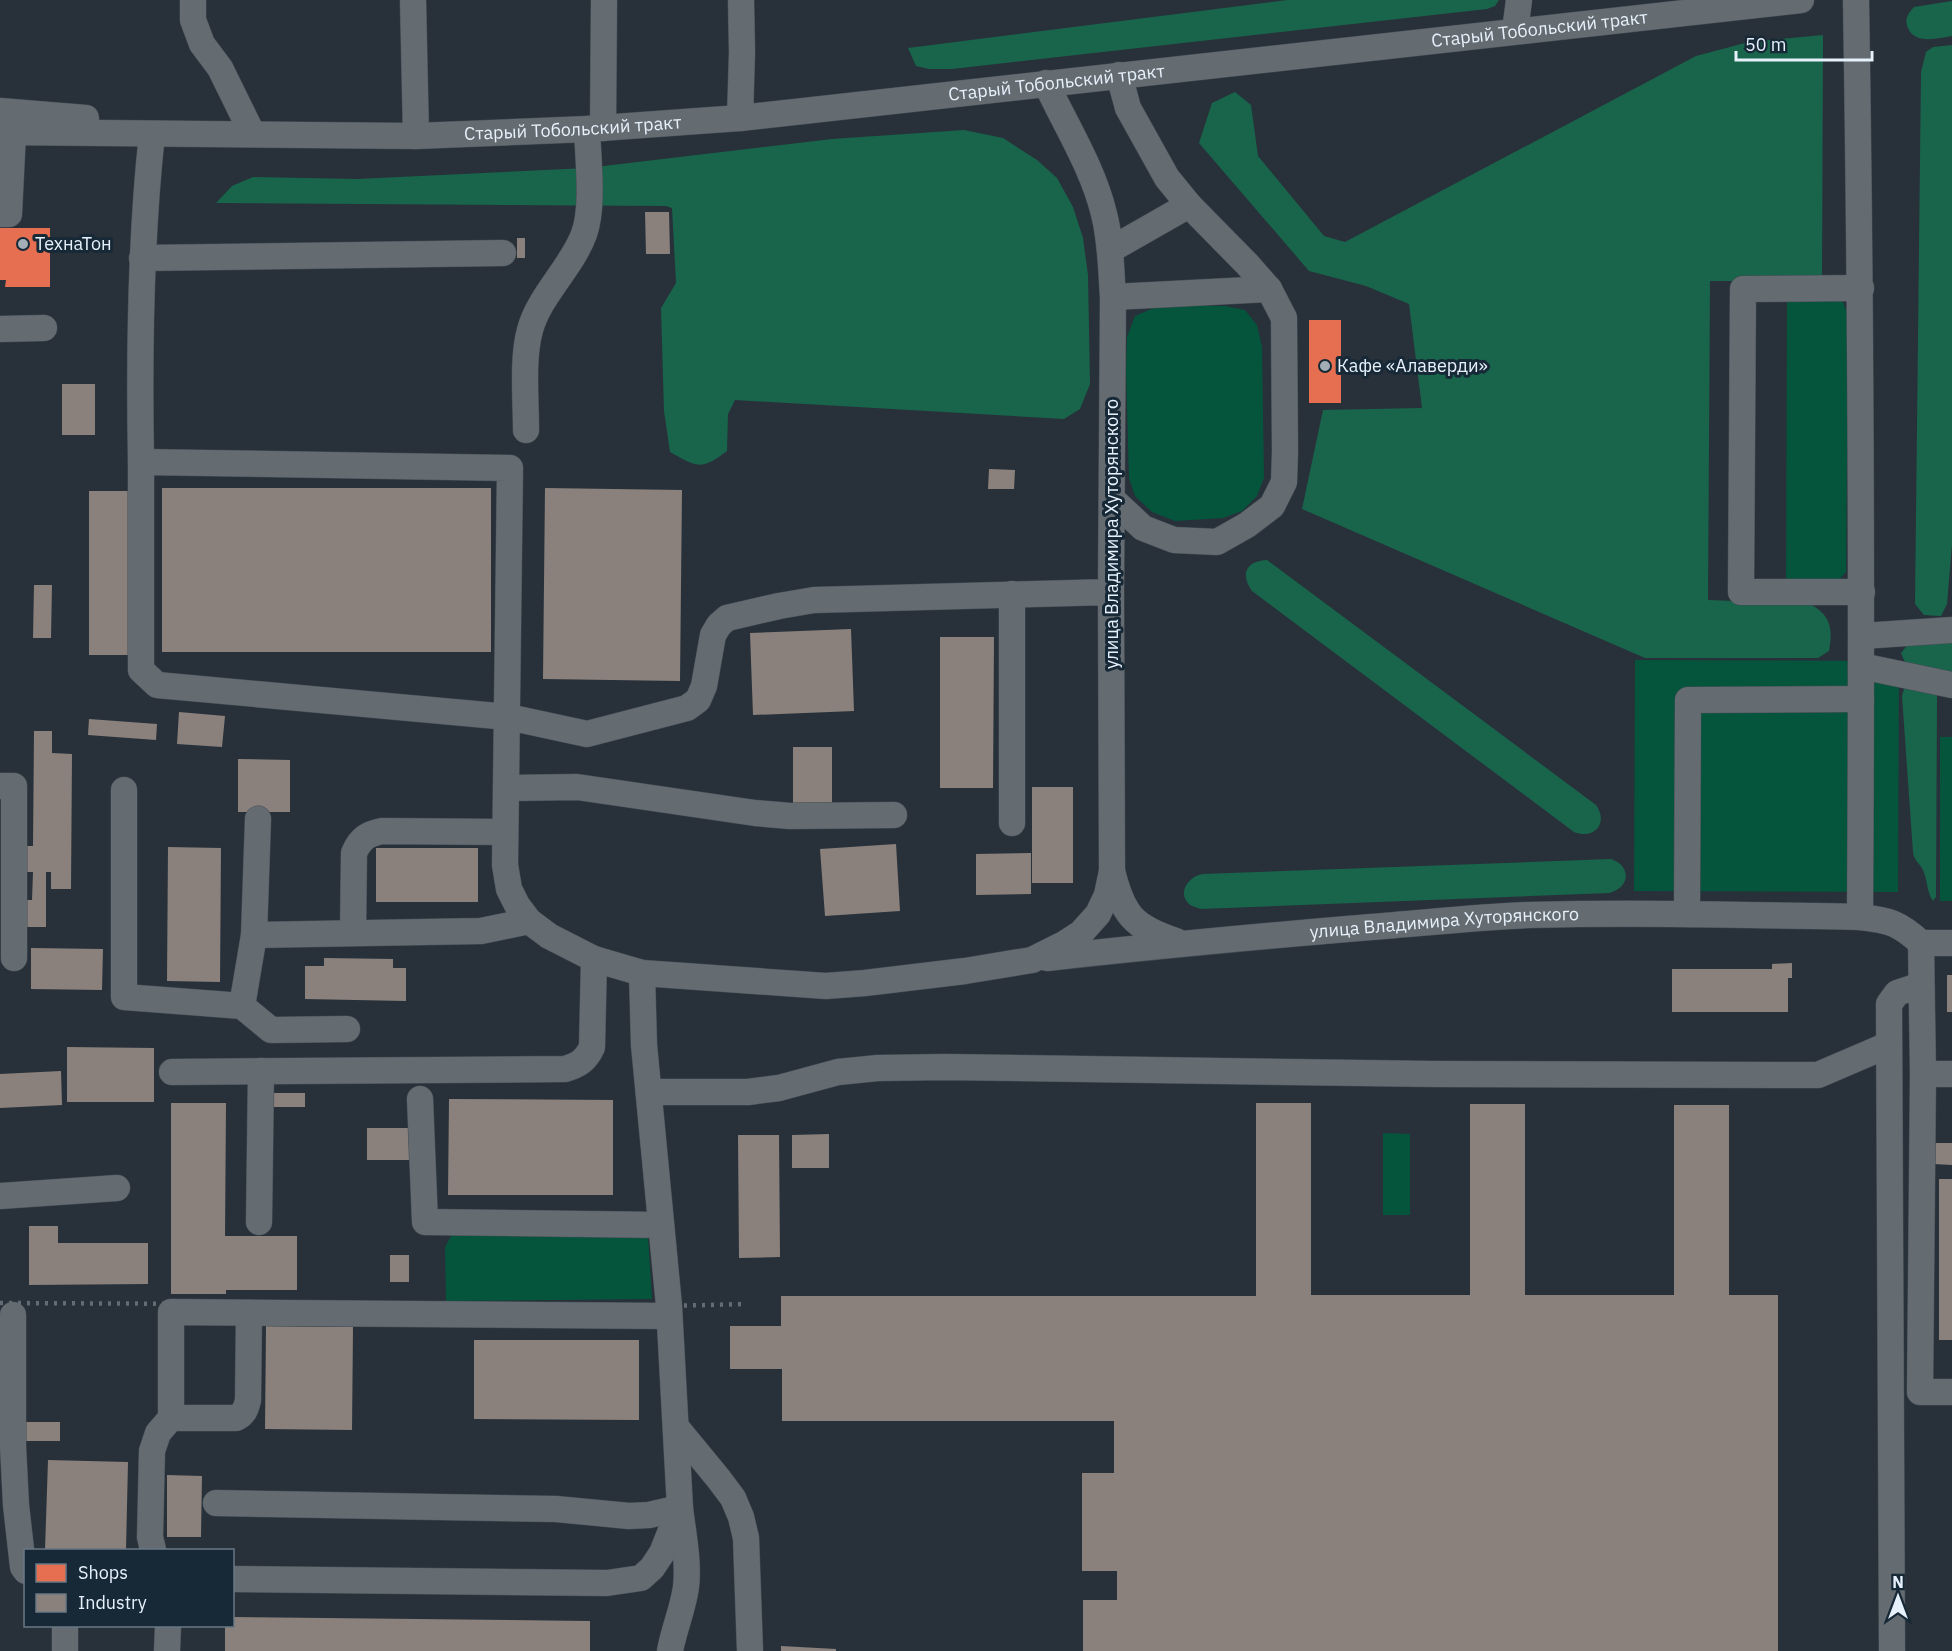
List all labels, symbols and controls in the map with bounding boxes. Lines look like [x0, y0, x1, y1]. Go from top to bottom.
street label: Старый Тобольский тракт [1430, 5, 1649, 52]
scale bar [1736, 24, 1872, 62]
text: 50 m [1745, 33, 1787, 56]
street label: Старый Тобольский тракт [947, 59, 1166, 106]
street label: Старый Тобольский тракт [464, 110, 683, 145]
place label: ТехнаТон [35, 232, 112, 255]
marker: ТехнаТон [16, 237, 30, 251]
place label: Кафе «Алаверди» [1337, 354, 1488, 377]
marker: Кафе «Алаверди» [1318, 359, 1332, 373]
street label: улица Владимира Хуторянского [1100, 399, 1123, 669]
street label: улица Владимира Хуторянского [1309, 902, 1579, 943]
legend [24, 1549, 234, 1627]
text: Shops [78, 1561, 128, 1584]
north arrow [1868, 1567, 1928, 1627]
text: N [1892, 1572, 1904, 1592]
text: Industry [78, 1591, 147, 1614]

